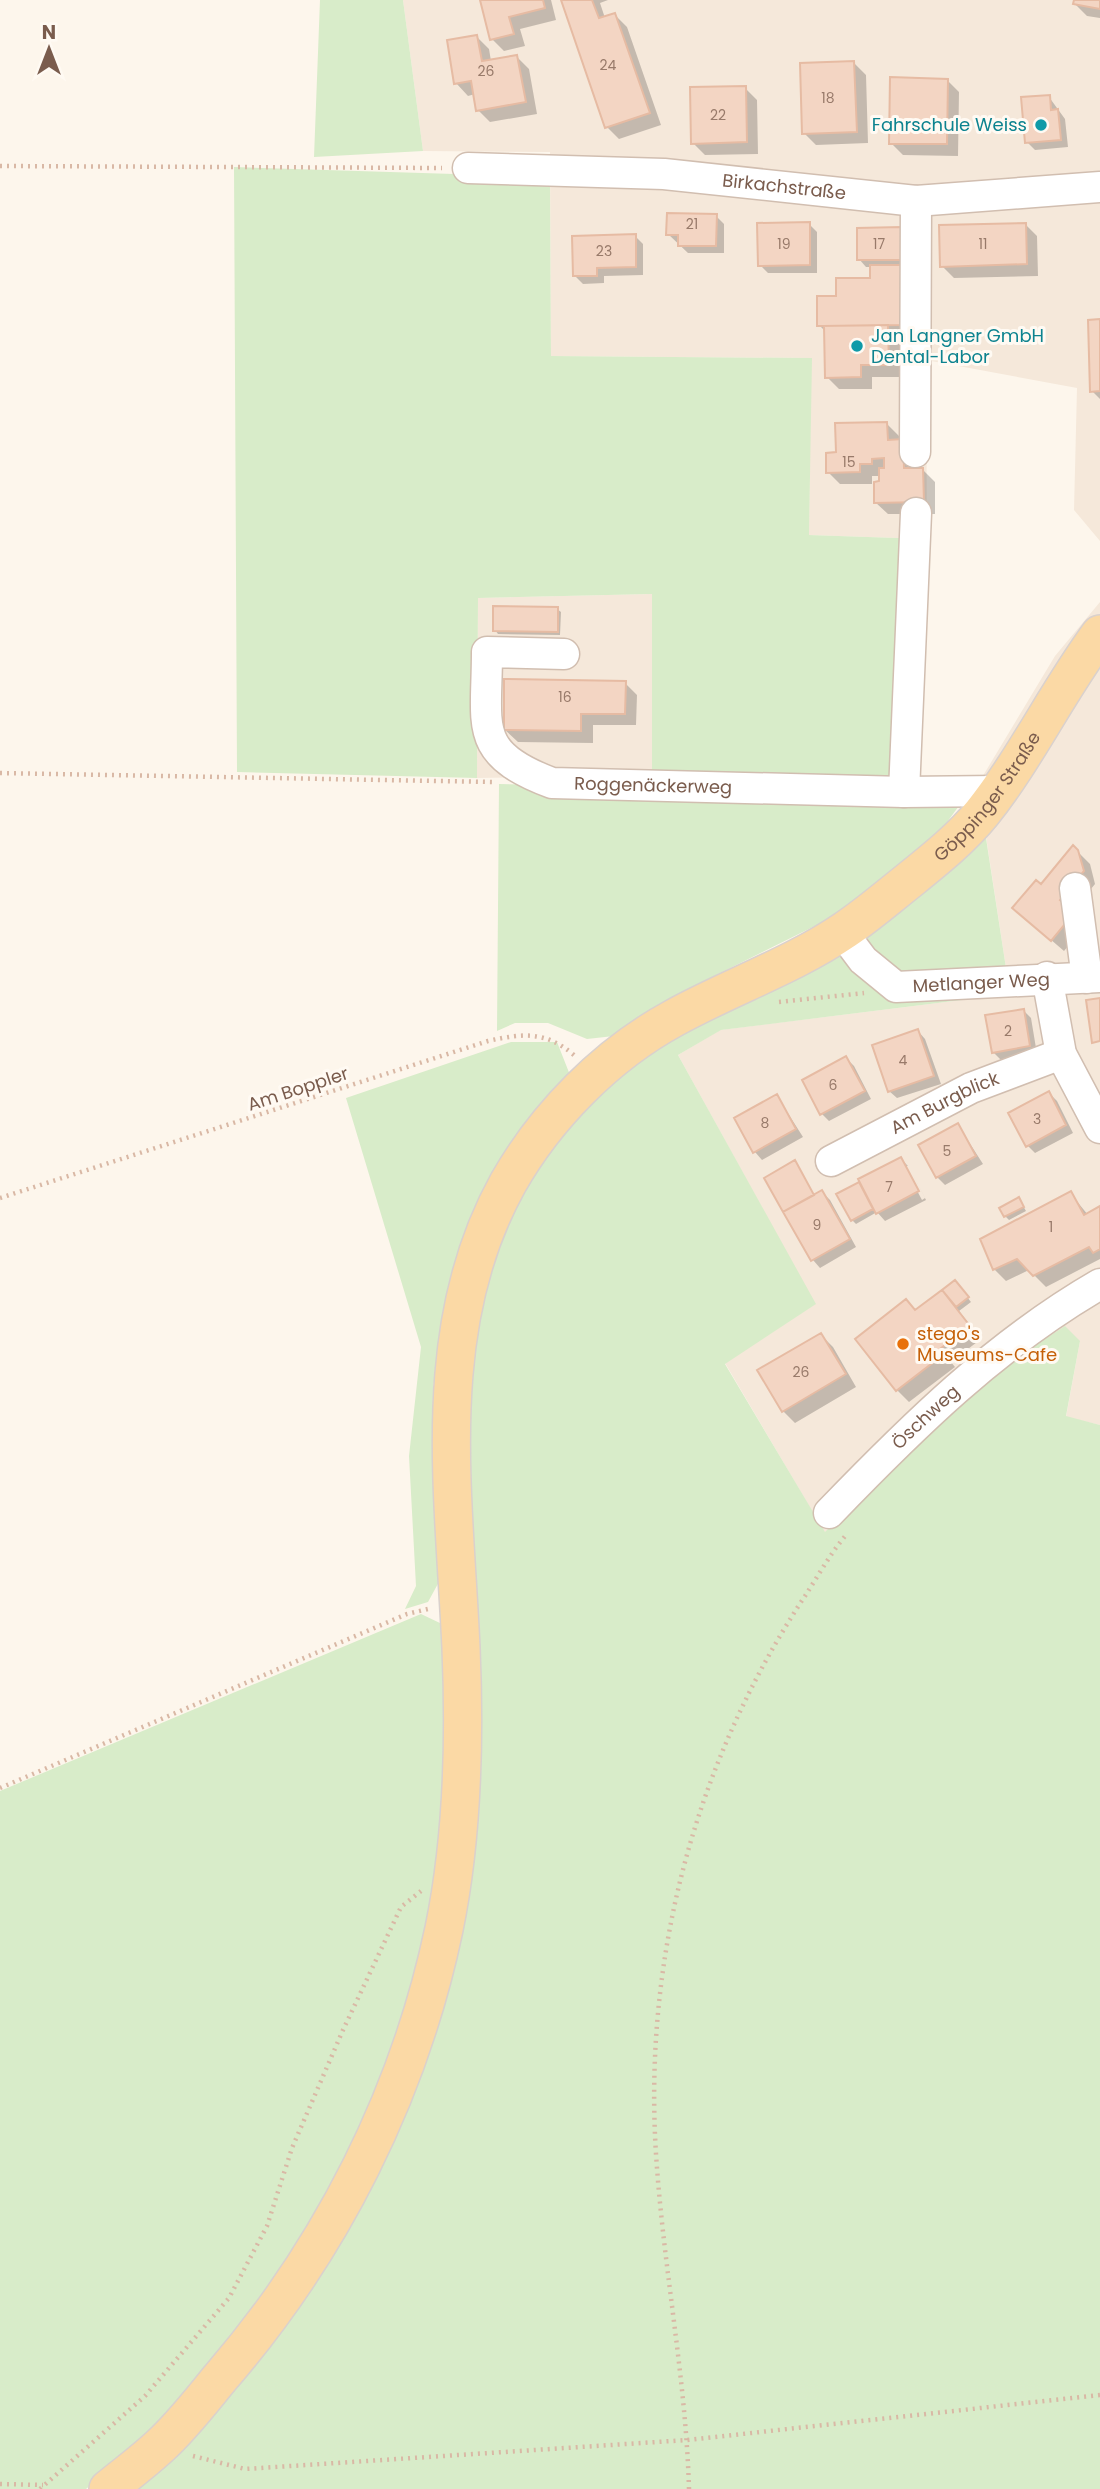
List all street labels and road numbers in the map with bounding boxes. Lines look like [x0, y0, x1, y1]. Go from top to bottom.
street label: Birkachstraße [721, 167, 847, 205]
street label: Göppinger Straße [928, 727, 1046, 867]
street label: Roggenäckerweg [574, 771, 732, 800]
street label: Metlanger Weg [912, 966, 1050, 998]
street label: Am Boppler [244, 1060, 352, 1117]
street label: Am Burgblick [886, 1065, 1003, 1140]
street label: Öschweg [886, 1379, 965, 1455]

